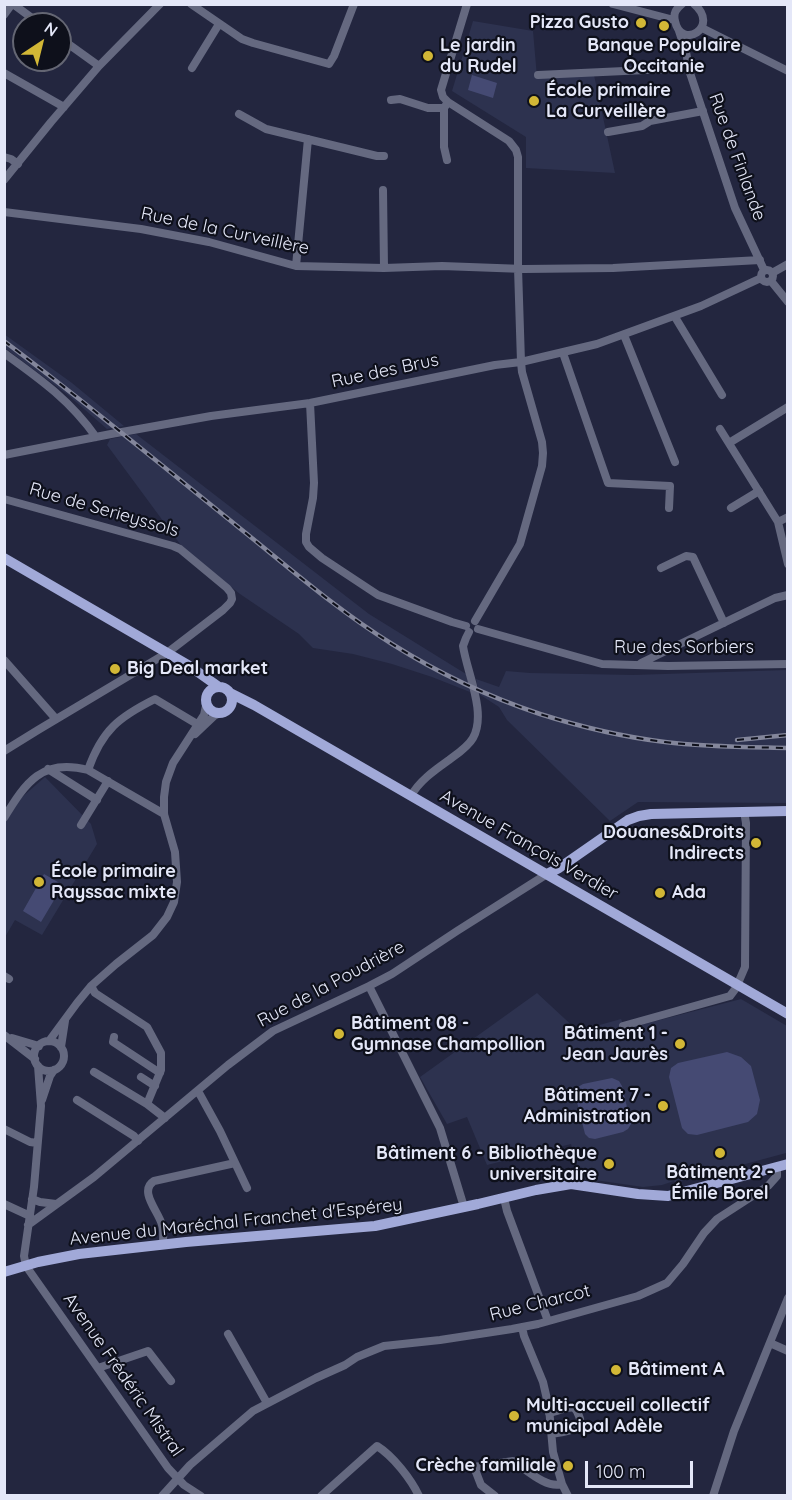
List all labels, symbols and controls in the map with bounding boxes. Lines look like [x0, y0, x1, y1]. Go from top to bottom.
north arrow [12, 12, 72, 72]
place label: Pizza Gusto [530, 12, 629, 34]
marker: Pizza Gusto [634, 16, 648, 30]
text: N [41, 17, 62, 40]
marker: Banque Populaire Occitanie [657, 19, 671, 33]
place label: Le jardin du Rudel [440, 35, 517, 78]
place label: Banque Populaire Occitanie [587, 35, 741, 78]
marker: Le jardin du Rudel [421, 49, 435, 63]
place label: École primaire La Curveillère [546, 80, 671, 122]
street label: Rue de Finlande [704, 90, 770, 224]
marker: École primaire La Curveillère [527, 94, 541, 108]
street label: Rue de la Curveillère [139, 203, 311, 259]
street label: Rue des Brus [329, 349, 441, 393]
street label: Rue de Serieyssols [27, 478, 181, 542]
street label: Rue des Sorbiers [614, 637, 754, 659]
place label: Big Deal market [127, 658, 268, 680]
marker: Big Deal market [108, 662, 122, 676]
street label: Avenue François Verdier [436, 785, 622, 905]
place label: Douanes&Droits Indirects [603, 822, 744, 864]
marker: Douanes&Droits Indirects [749, 836, 763, 850]
place label: École primaire Rayssac mixte [51, 861, 177, 904]
marker: École primaire Rayssac mixte [32, 875, 46, 889]
place label: Ada [672, 882, 706, 904]
marker: Ada [653, 886, 667, 900]
street label: Rue de la Poudrière [254, 936, 408, 1032]
place label: Bâtiment 08 - Gymnase Champollion [351, 1013, 545, 1056]
place label: Bâtiment 1 - Jean Jaurès [562, 1023, 668, 1066]
marker: Bâtiment 08 - Gymnase Champollion [332, 1027, 346, 1041]
marker: Bâtiment 1 - Jean Jaurès [673, 1037, 687, 1051]
place label: Bâtiment 7 - Administration [524, 1085, 651, 1128]
marker: Bâtiment 7 - Administration [656, 1099, 670, 1113]
place label: Bâtiment 6 - Bibliothèque universitaire [376, 1143, 597, 1186]
marker: Bâtiment 2 - Émile Borel [713, 1146, 727, 1160]
marker: Bâtiment 6 - Bibliothèque universitaire [602, 1157, 616, 1171]
place label: Bâtiment 2 - Émile Borel [666, 1162, 774, 1204]
street label: Avenue du Maréchal Franchet d'Espérey [68, 1194, 404, 1250]
street label: Rue Charcot [487, 1280, 593, 1326]
street label: Avenue Frédéric Mistral [58, 1289, 188, 1461]
place label: Bâtiment A [628, 1359, 725, 1381]
marker: Bâtiment A [609, 1363, 623, 1377]
place label: Multi-accueil collectif municipal Adèle [526, 1395, 710, 1438]
marker: Multi-accueil collectif municipal Adèle [507, 1409, 521, 1423]
scale bar [588, 1449, 696, 1487]
place label: Crèche familiale [415, 1455, 556, 1477]
marker: Crèche familiale [561, 1459, 575, 1473]
text: 100 m [596, 1460, 645, 1483]

